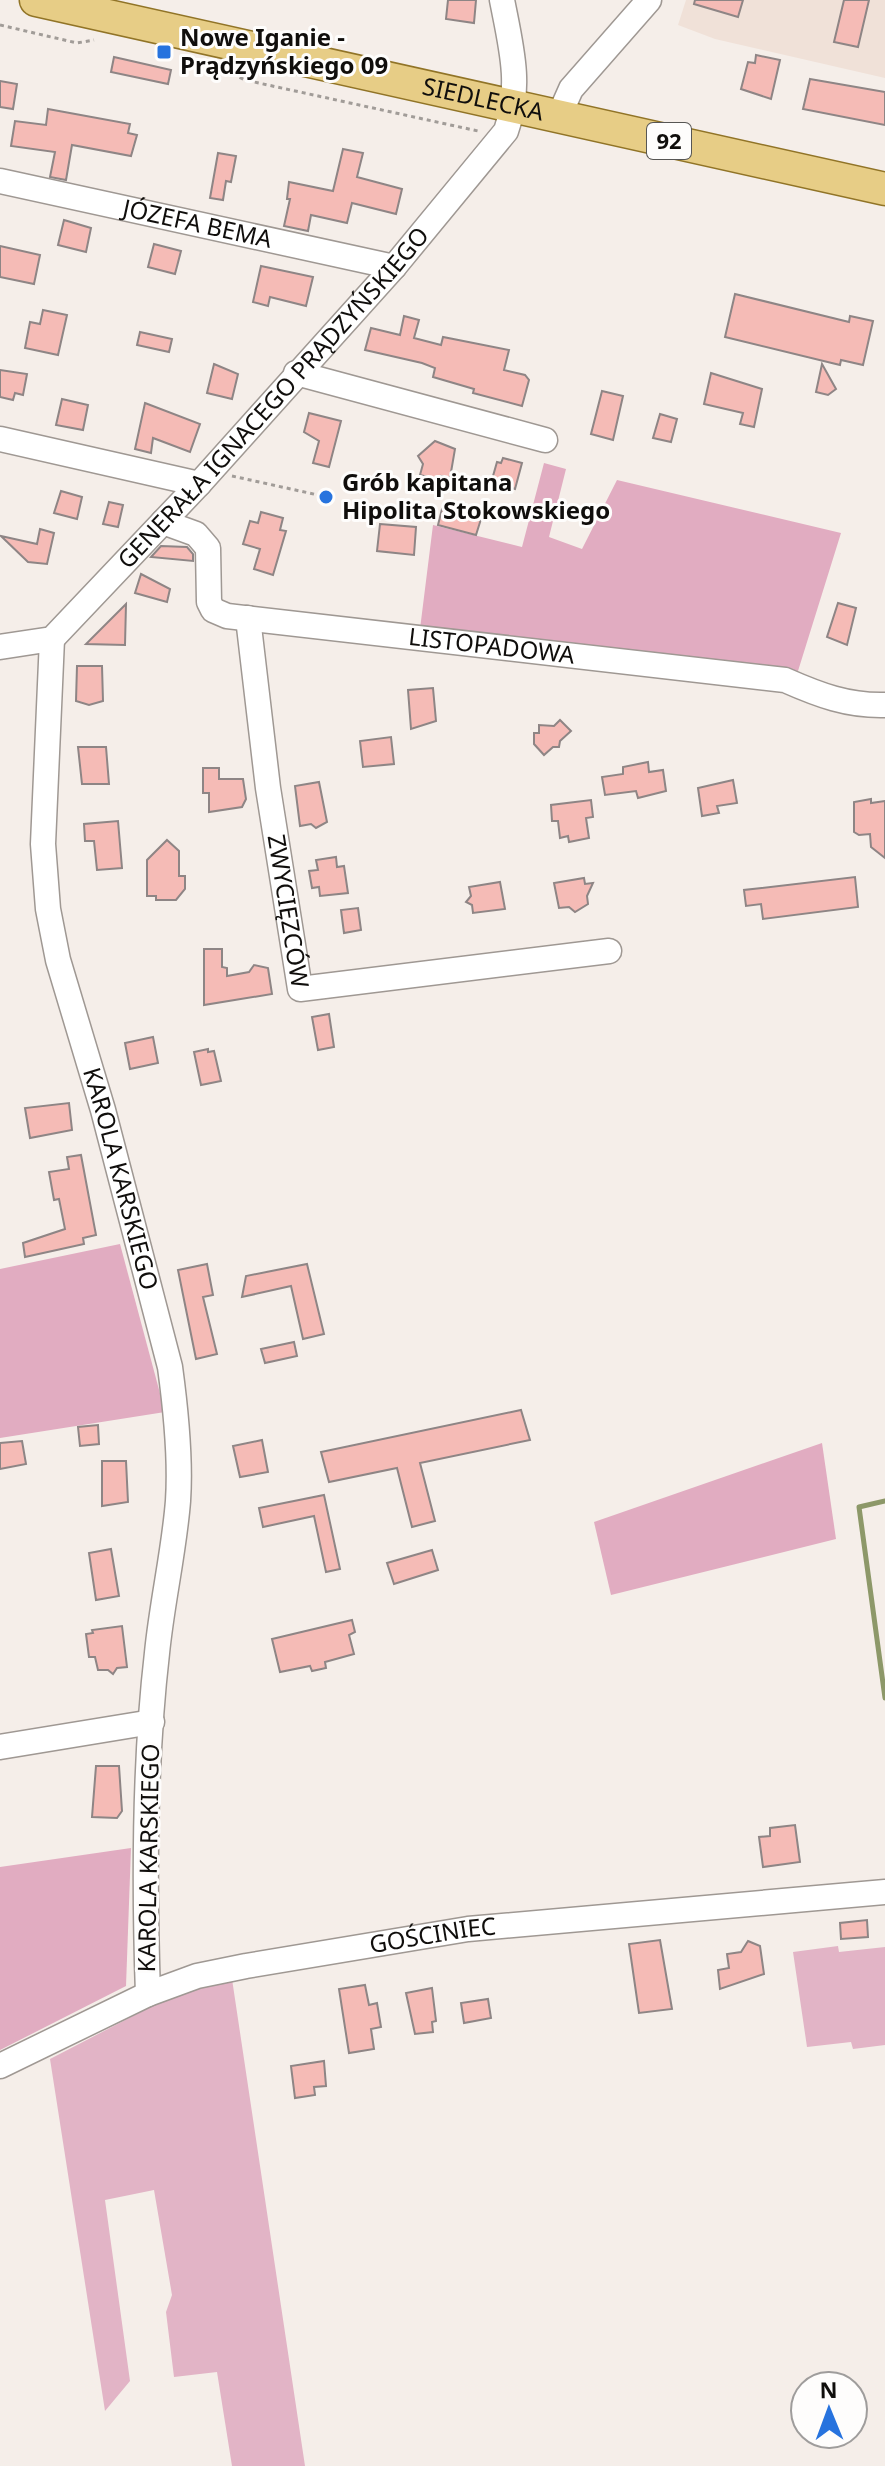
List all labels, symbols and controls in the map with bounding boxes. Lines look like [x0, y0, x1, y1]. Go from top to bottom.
place label: Nowe Iganie - Prądzyńskiego 09 [180, 20, 388, 81]
marker: Nowe Iganie - Prądzyńskiego 09 [155, 43, 173, 61]
street label: SIEDLECKA [420, 69, 548, 128]
road number: 92 [647, 123, 691, 159]
street label: JÓZEFA BEMA [118, 190, 276, 255]
street label: GENERAŁA IGNACEGO PRĄDZYŃSKIEGO [109, 219, 436, 575]
place label: Grób kapitana Hipolita Stokowskiego [342, 465, 610, 526]
marker: Grób kapitana Hipolita Stokowskiego [317, 488, 335, 506]
street label: LISTOPADOWA [407, 619, 577, 671]
street label: ZWYCIĘZCÓW [261, 832, 318, 991]
street label: KAROLA KARSKIEGO [76, 1063, 167, 1293]
street label: KAROLA KARSKIEGO [129, 1743, 166, 1973]
street label: GOŚCINIEC [367, 1909, 497, 1960]
north arrow [789, 2370, 869, 2450]
text: N [819, 2374, 838, 2404]

